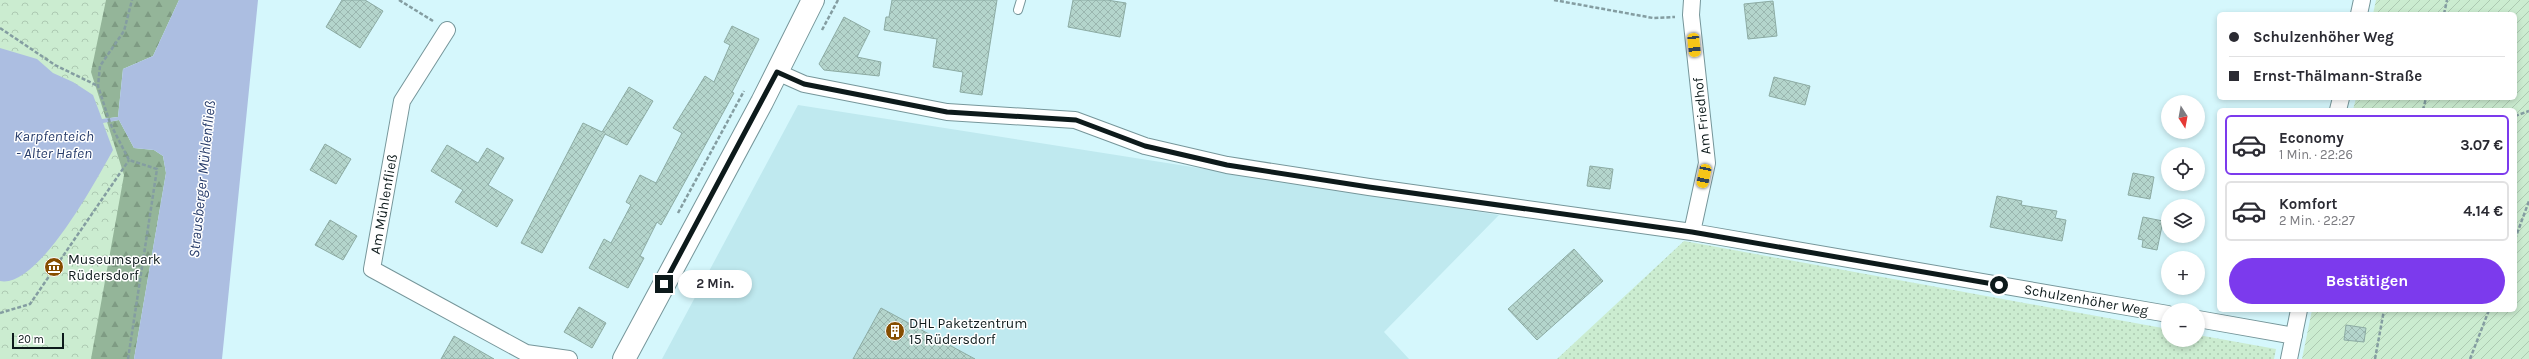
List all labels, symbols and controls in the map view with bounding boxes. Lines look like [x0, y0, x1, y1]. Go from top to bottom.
text: Schulzenhöher Weg [2253, 28, 2394, 46]
car [1687, 32, 1701, 58]
text: Ernst-Thälmann-Straße [2253, 67, 2422, 85]
street label: Am Friedhof [1689, 76, 1714, 155]
north arrow [2161, 95, 2205, 139]
map controls [2161, 95, 2205, 347]
water label: Strausberger Mühlenfließ [185, 99, 219, 259]
water label: Karpfenteich - Alter Hafen [14, 127, 94, 162]
icon: car [2231, 127, 2267, 163]
text: Economy [2279, 129, 2344, 147]
text: 3.07 € [2460, 136, 2503, 154]
button: locate [2161, 147, 2205, 191]
text: 1 Min. · 22:26 [2279, 147, 2353, 162]
street label: Am Mühlenfließ [367, 153, 401, 255]
car [1696, 163, 1712, 189]
icon: car [2231, 193, 2267, 229]
text: Komfort [2279, 195, 2337, 213]
button: layers [2161, 199, 2205, 243]
text: 4.14 € [2463, 202, 2503, 220]
text: 2 Min. · 22:27 [2279, 213, 2355, 228]
place label: Museumspark Rüdersdorf [68, 251, 161, 284]
button: + [2161, 251, 2205, 295]
museum icon: Museumspark Rüdersdorf [43, 256, 65, 278]
button: Bestätigen [2229, 258, 2505, 304]
callout: 2 Min. [678, 270, 752, 298]
route end [655, 275, 673, 293]
text: 2 Min. [696, 276, 734, 291]
route start [1990, 276, 2008, 294]
street label: Schulzenhöher Weg [2022, 281, 2150, 319]
button: − [2161, 303, 2205, 347]
place label: DHL Paketzentrum 15 Rüdersdorf [909, 315, 1027, 348]
building icon: DHL Paketzentrum 15 Rüdersdorf [884, 320, 906, 342]
scale bar [12, 331, 64, 350]
text: 20 m [18, 333, 44, 346]

